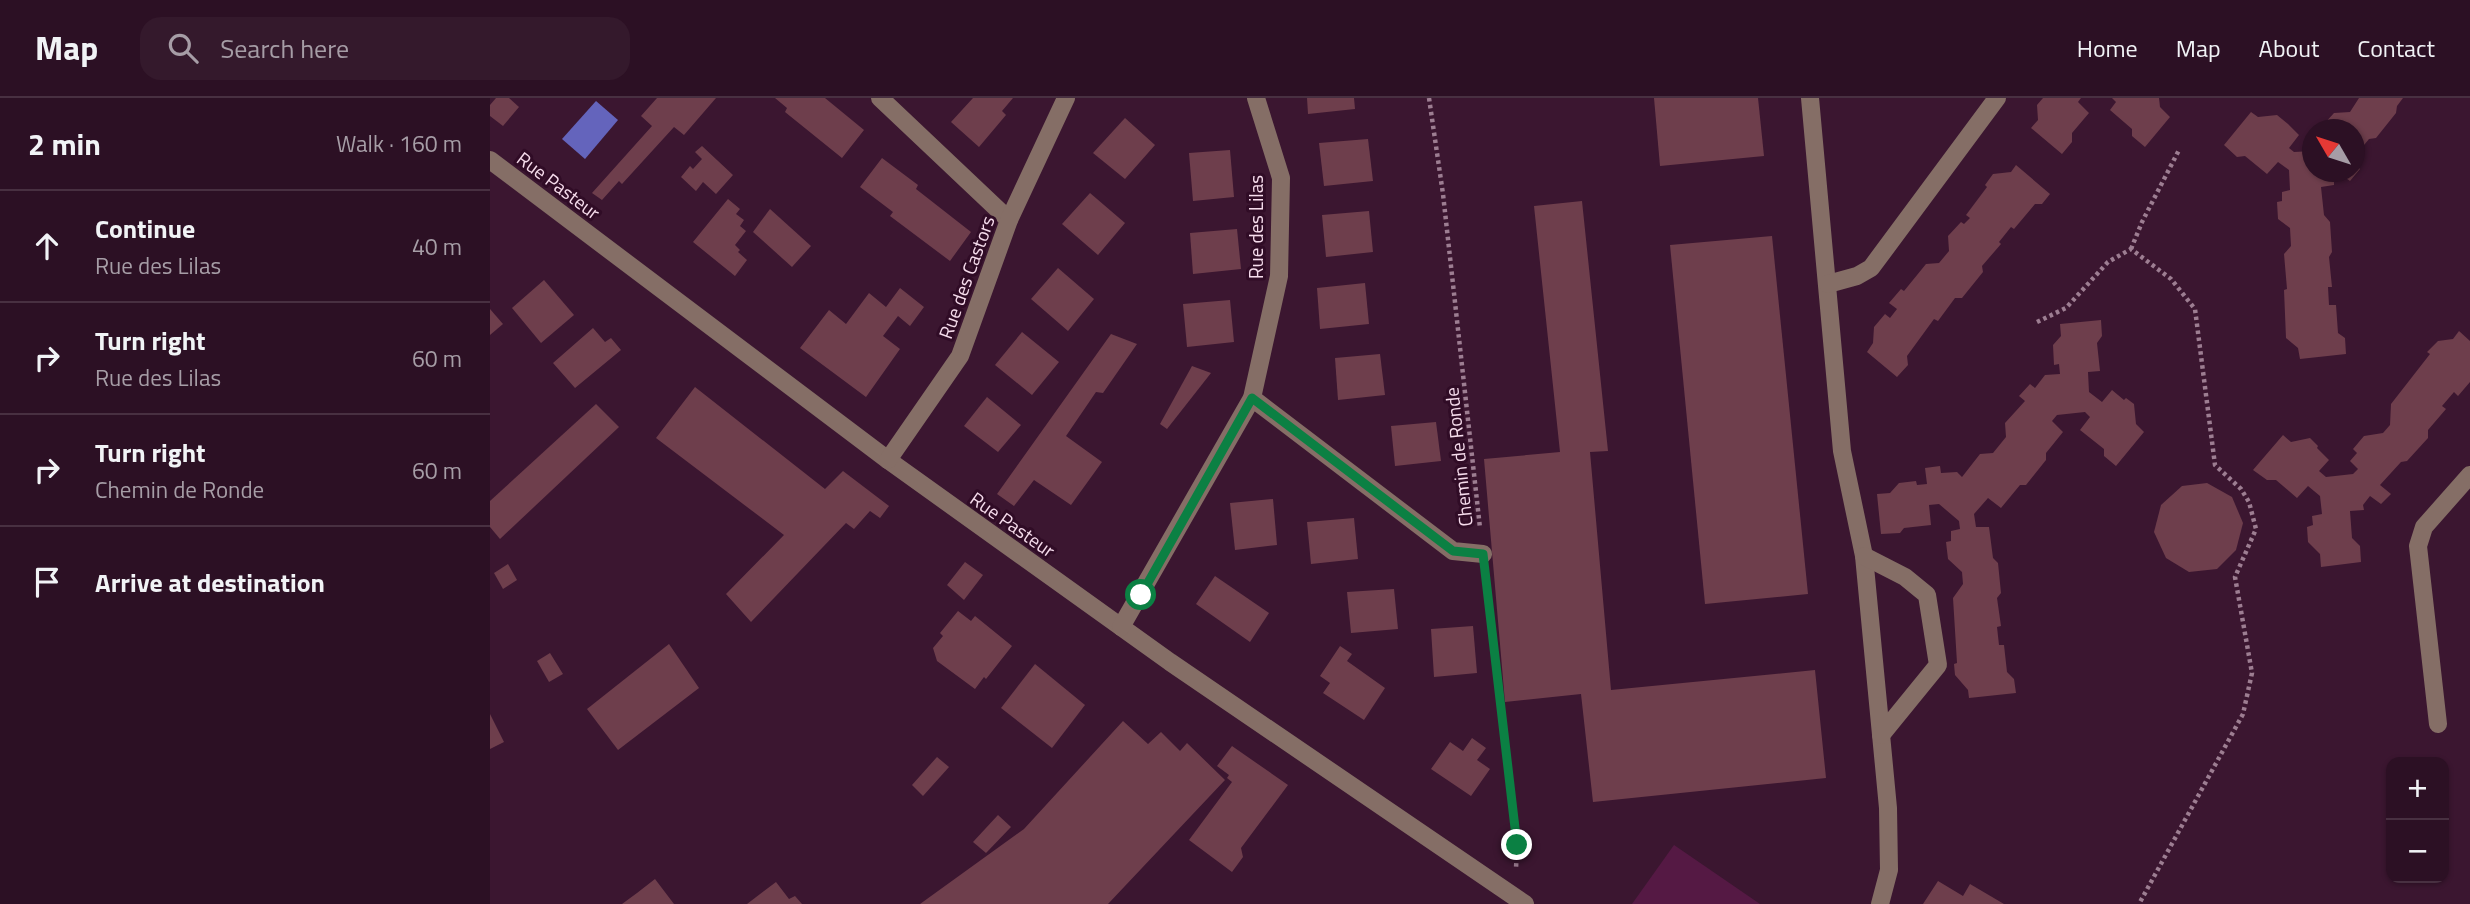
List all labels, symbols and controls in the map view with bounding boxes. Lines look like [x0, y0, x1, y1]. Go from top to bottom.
search box [140, 17, 630, 80]
text: Map [35, 23, 98, 73]
icon: search [164, 29, 202, 67]
text: Search here [220, 29, 349, 68]
text: Home [2077, 30, 2138, 66]
text: Map [2176, 30, 2221, 66]
text: About [2259, 30, 2319, 66]
text: Contact [2357, 30, 2435, 66]
north arrow [2302, 119, 2365, 182]
text: 2 min [28, 121, 101, 167]
text: Walk · 160 m [336, 126, 462, 161]
street label: Rue Pasteur [511, 144, 607, 226]
street label: Rue des Lilas [1241, 175, 1270, 279]
text: Continue [95, 209, 195, 248]
street label: Rue des Castors [930, 211, 1002, 343]
icon: ahead [28, 227, 66, 265]
text: 40 m [412, 229, 462, 264]
text: Rue des Lilas [95, 248, 221, 283]
text: Turn right [95, 321, 206, 360]
icon: right [28, 339, 66, 377]
text: 60 m [412, 341, 462, 376]
text: Rue des Lilas [95, 360, 221, 395]
street label: Chemin de Ronde [1436, 386, 1480, 528]
text: Turn right [95, 433, 206, 472]
icon: right [28, 451, 66, 489]
text: 60 m [412, 453, 462, 488]
text: Chemin de Ronde [95, 472, 264, 507]
street label: Rue Pasteur [965, 484, 1062, 564]
icon: arrive [28, 563, 66, 601]
text: Arrive at destination [95, 563, 325, 602]
route start [1125, 579, 1156, 610]
map controls [2386, 757, 2449, 883]
button: + [2386, 757, 2449, 820]
button: − [2386, 820, 2449, 883]
route end [1501, 829, 1532, 860]

